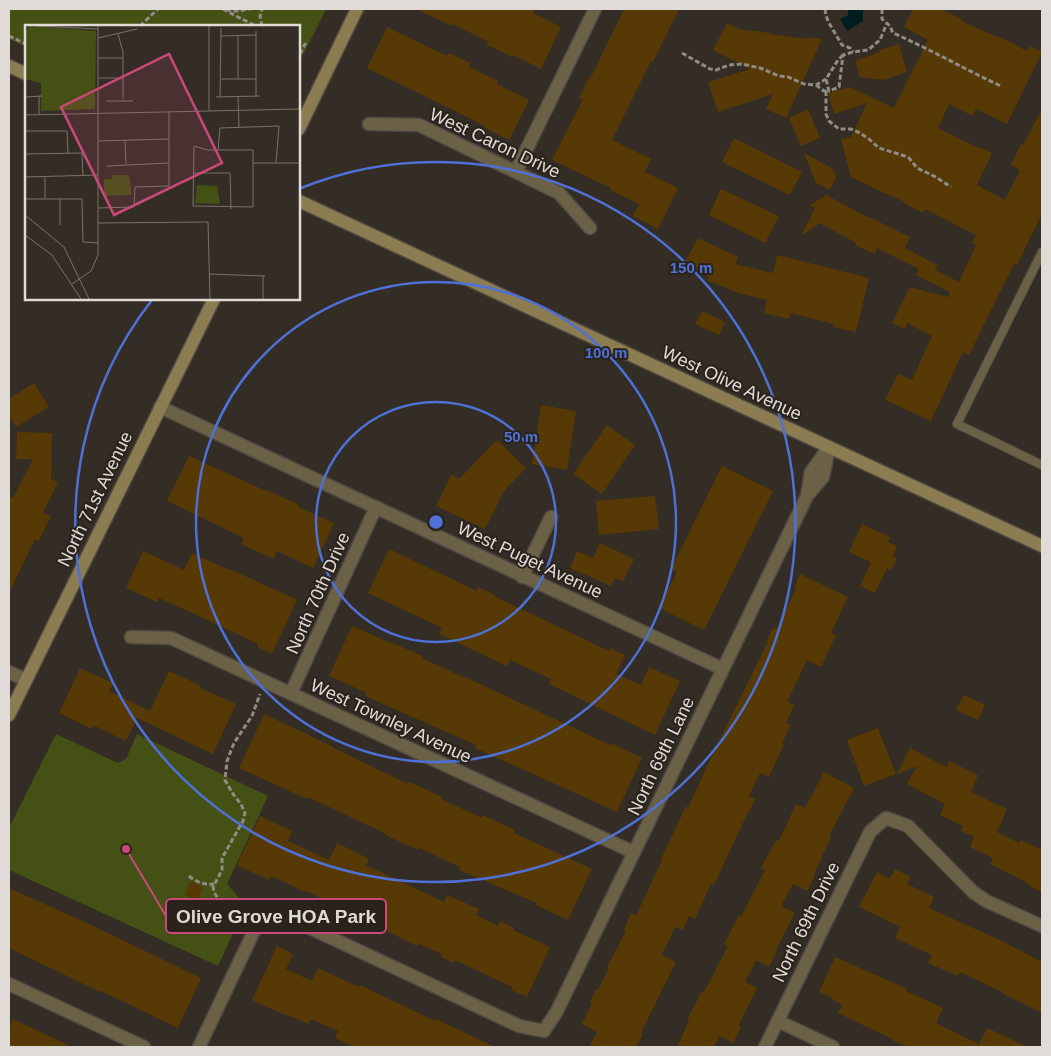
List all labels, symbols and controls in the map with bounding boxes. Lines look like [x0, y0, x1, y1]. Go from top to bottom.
inset map [25, 25, 300, 300]
street label: West Caron Drive [427, 104, 563, 182]
text: 150 m [670, 259, 712, 276]
street label: West Olive Avenue [659, 342, 805, 424]
text: 100 m [585, 344, 627, 361]
street label: North 71st Avenue [54, 428, 136, 570]
text: 50 m [504, 428, 538, 445]
centre of rings [427, 513, 445, 531]
street label: West Puget Avenue [454, 518, 606, 602]
street label: North 70th Drive [282, 529, 354, 657]
street label: West Townley Avenue [307, 675, 475, 767]
street label: North 69th Lane [624, 694, 698, 818]
street label: North 69th Drive [768, 859, 844, 985]
callout: Olive Grove HOA Park [166, 899, 386, 933]
text: Olive Grove HOA Park [176, 906, 376, 927]

